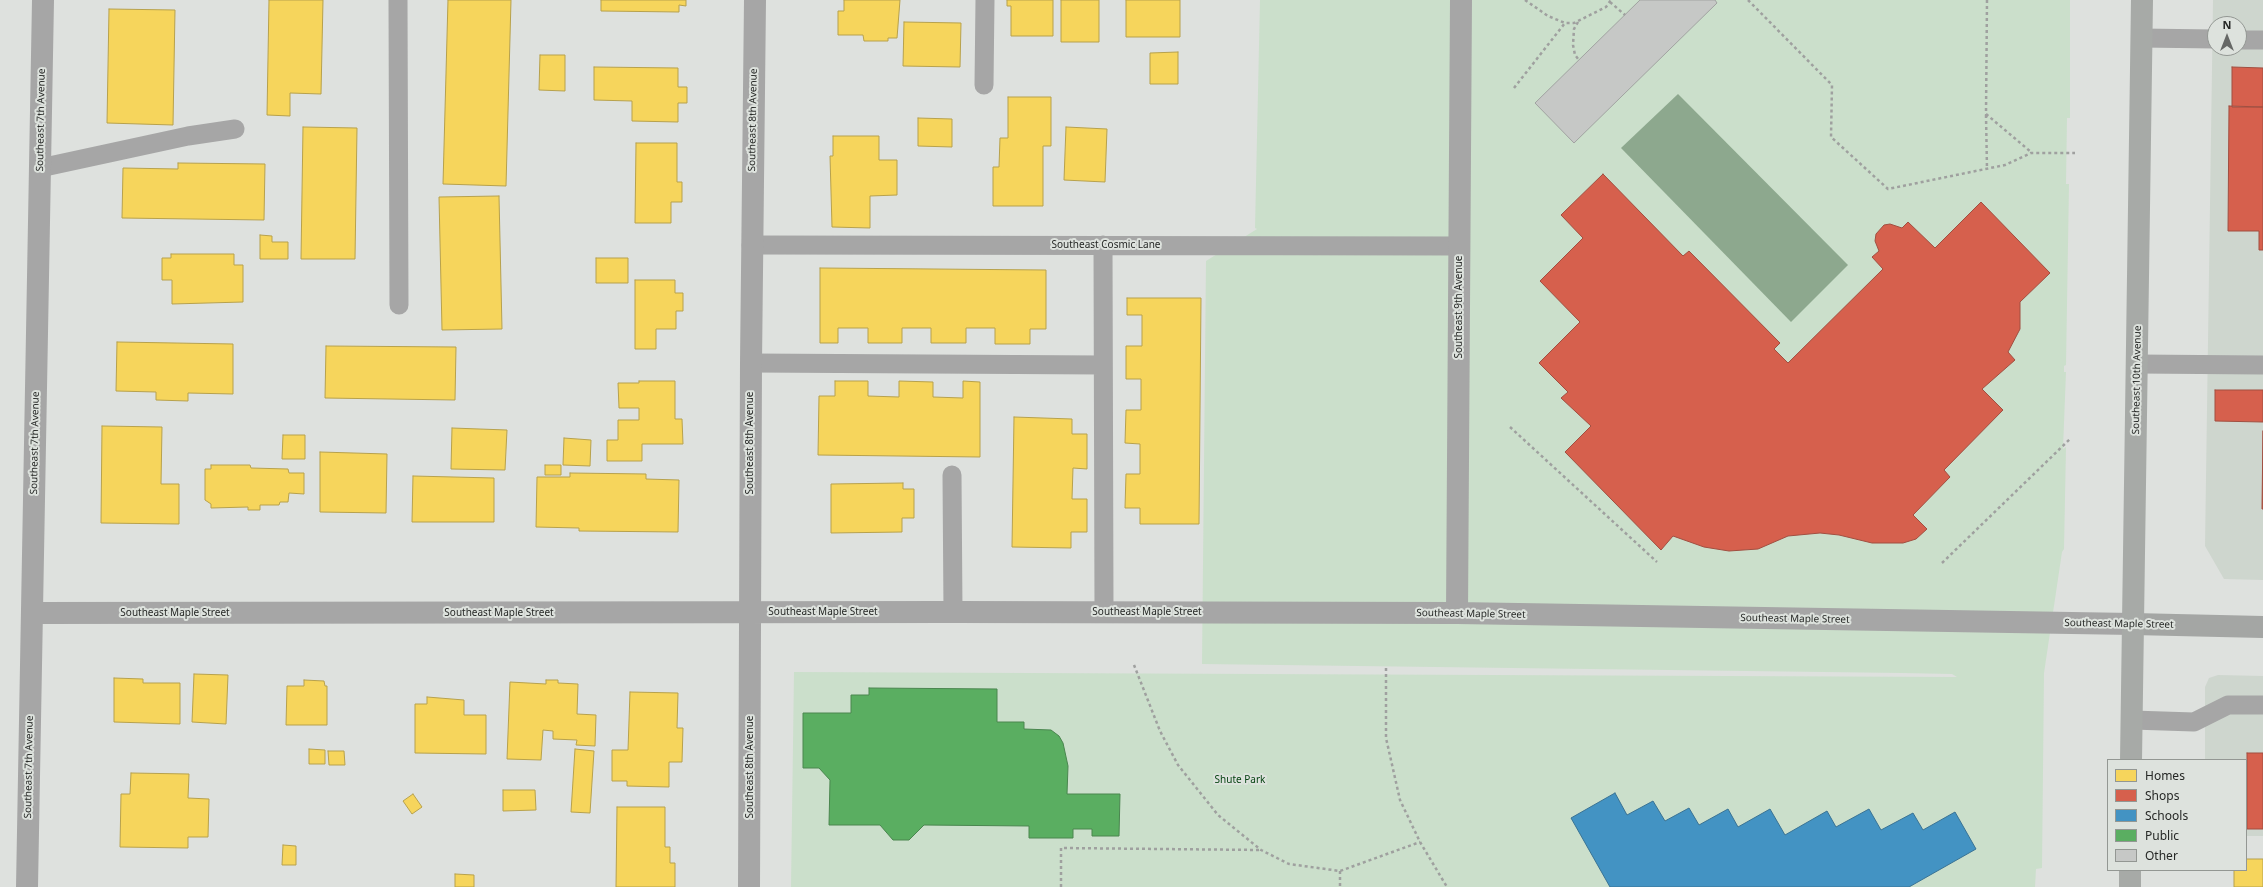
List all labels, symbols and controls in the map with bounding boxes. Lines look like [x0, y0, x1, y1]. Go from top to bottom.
north arrow [2207, 16, 2247, 56]
text: N [2223, 17, 2231, 32]
street label: Southeast 7th Avenue [34, 68, 48, 172]
street label: Southeast 8th Avenue [746, 68, 760, 172]
street label: Southeast Cosmic Lane [1052, 239, 1160, 251]
street label: Southeast 9th Avenue [1453, 256, 1465, 358]
street label: Southeast 10th Avenue [2130, 326, 2144, 434]
street label: Southeast 7th Avenue [28, 391, 42, 495]
street label: Southeast 8th Avenue [744, 392, 756, 494]
street label: Southeast Maple Street [768, 606, 878, 618]
street label: Southeast Maple Street [1092, 606, 1202, 618]
street label: Southeast Maple Street [120, 607, 230, 619]
street label: Southeast Maple Street [444, 607, 554, 619]
street label: Southeast Maple Street [1416, 607, 1526, 621]
street label: Southeast Maple Street [1740, 612, 1850, 626]
street label: Southeast Maple Street [2064, 617, 2174, 631]
street label: Southeast 7th Avenue [22, 715, 36, 819]
street label: Southeast 8th Avenue [744, 716, 756, 818]
legend [2107, 759, 2247, 871]
text: Homes [2145, 767, 2185, 784]
park label: Shute Park [1215, 774, 1265, 786]
text: Shops [2145, 787, 2179, 804]
text: Schools [2145, 807, 2188, 824]
text: Public [2145, 827, 2179, 844]
text: Other [2145, 847, 2178, 864]

